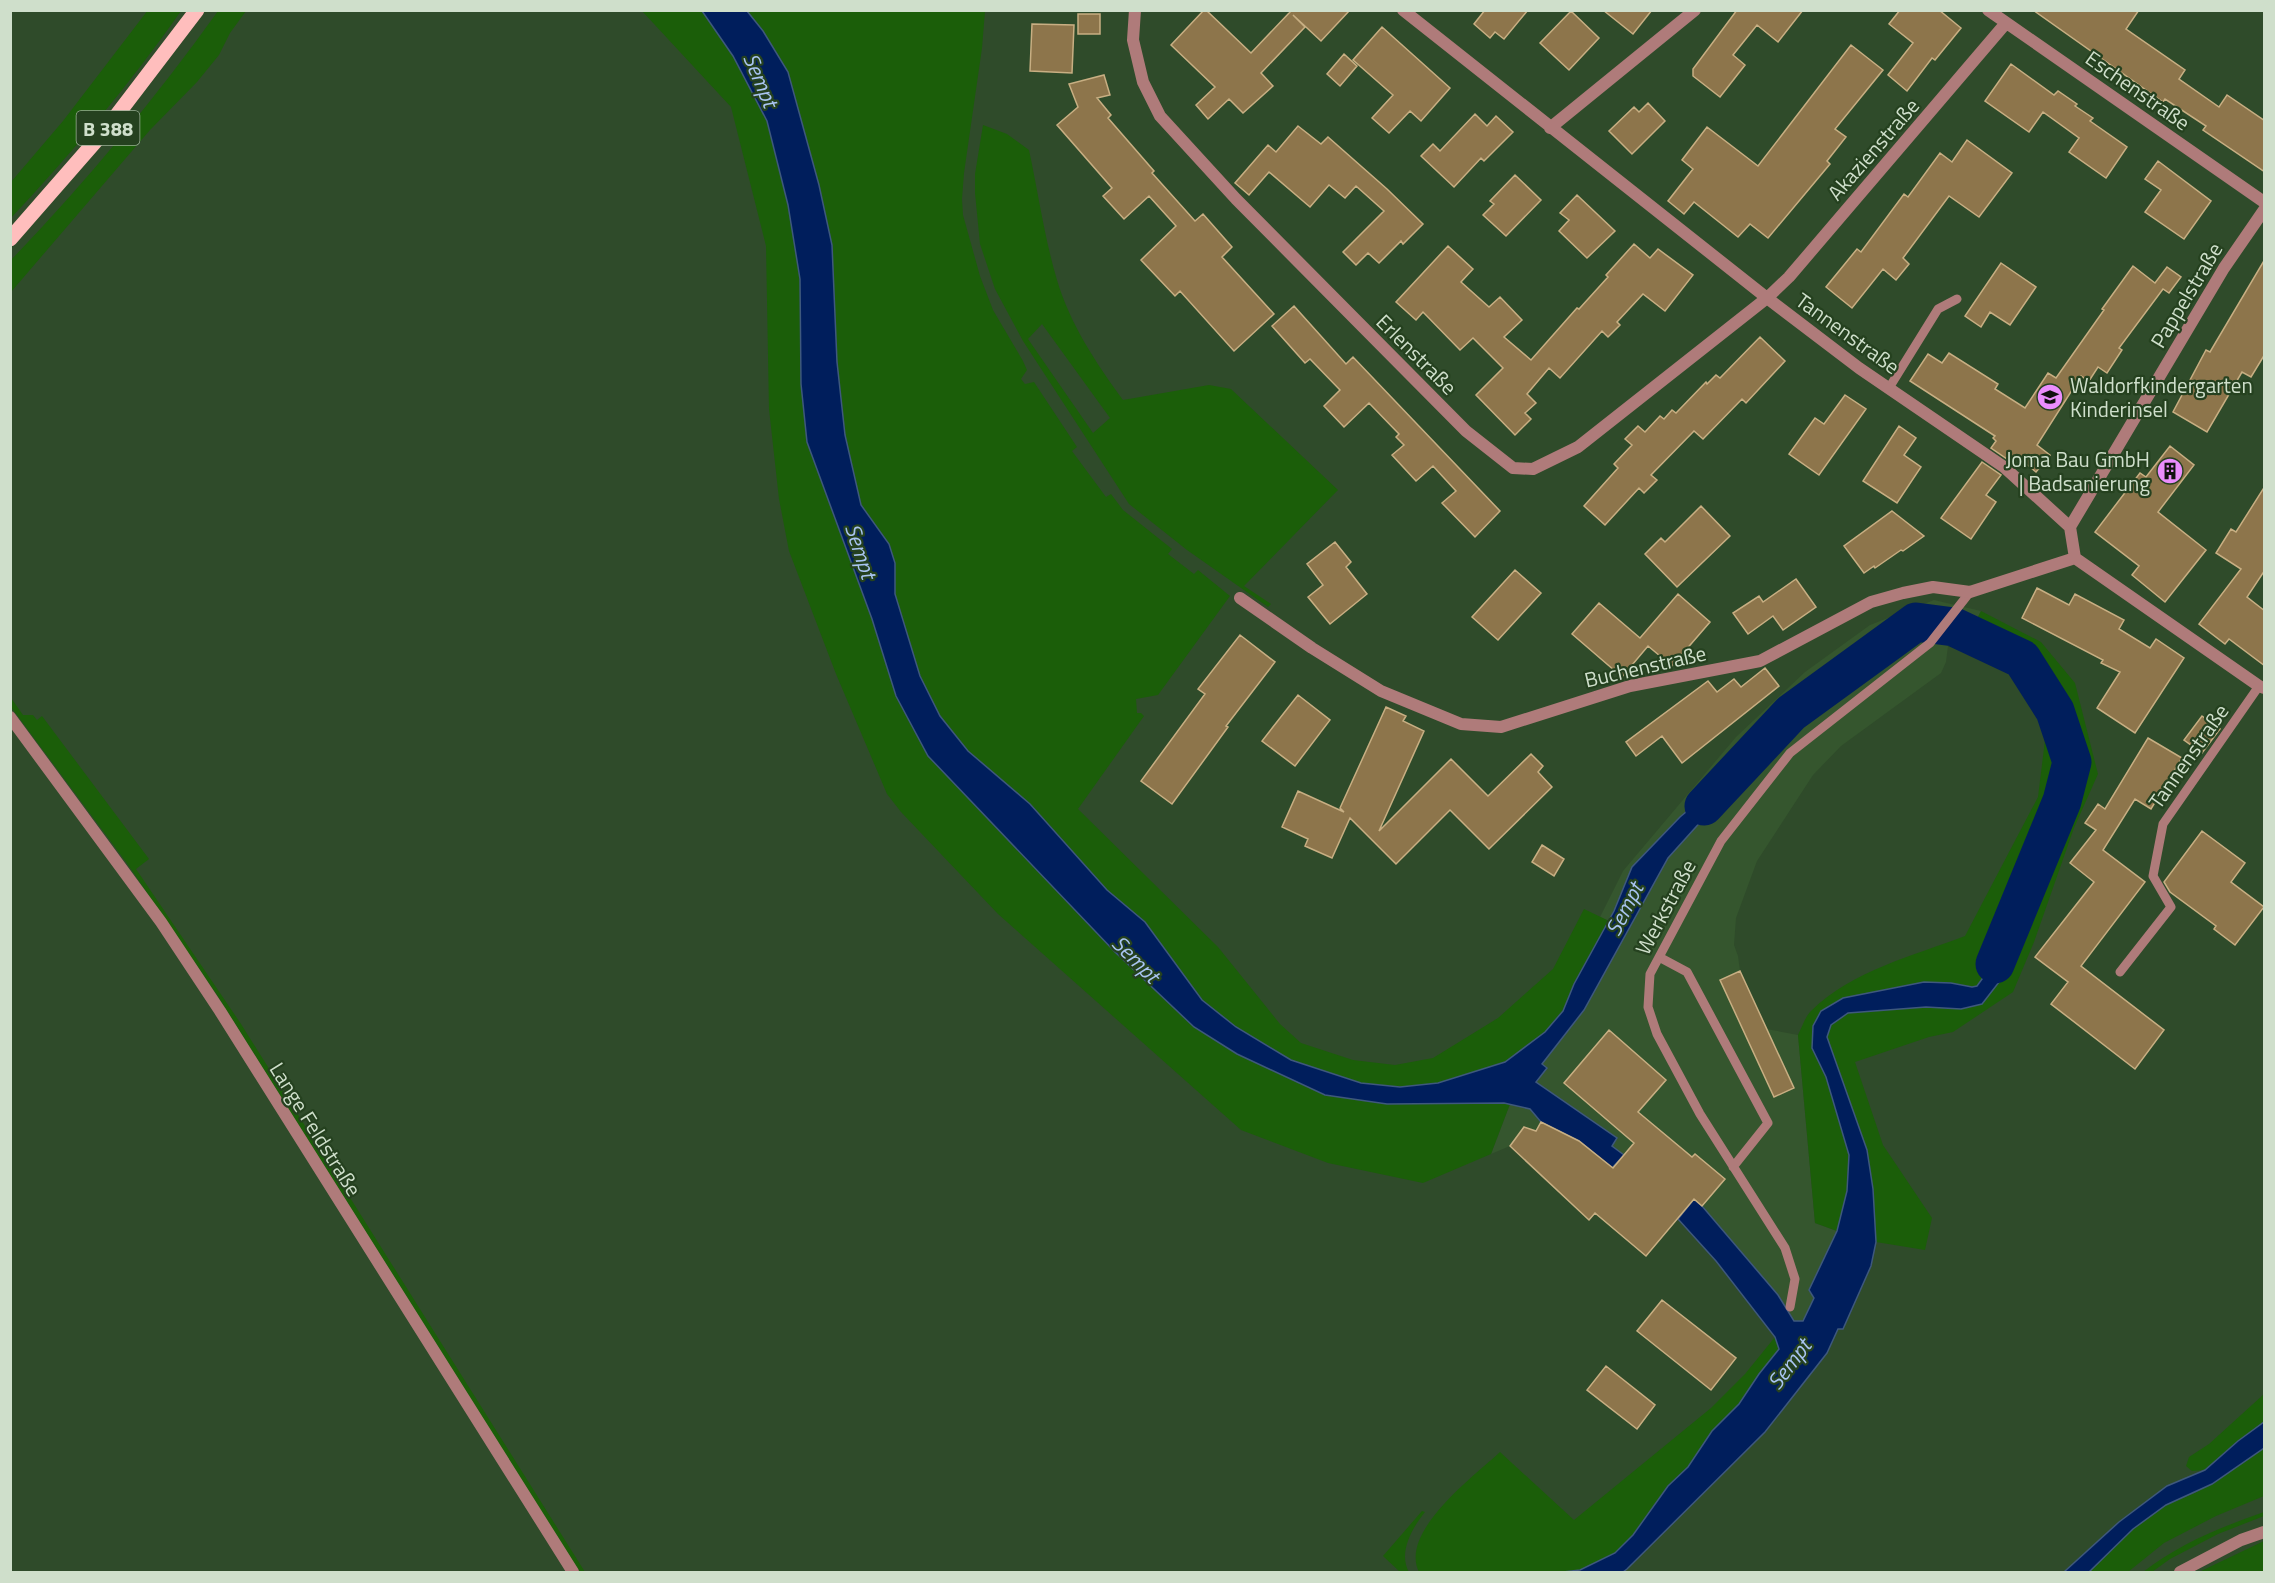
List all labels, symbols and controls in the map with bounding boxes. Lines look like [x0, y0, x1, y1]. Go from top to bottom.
street label: Eschenstraße [2079, 42, 2197, 138]
water label: Sempt [734, 48, 789, 115]
street label: Akazienstraße [1819, 91, 1927, 207]
road number: B 388 [76, 111, 140, 145]
street label: Pappelstraße [2142, 236, 2230, 354]
street label: Tannenstraße [1789, 284, 1907, 382]
street label: Erlenstraße [1369, 306, 1465, 402]
place label: Waldorfkindergarten Kinderinsel [2070, 369, 2253, 425]
school or university icon: Waldorfkindergarten Kinderinsel [2035, 382, 2065, 412]
place label: Joma Bau GmbH | Badsanierung [2005, 443, 2150, 499]
building icon: Joma Bau GmbH | Badsanierung [2155, 456, 2185, 486]
water label: Sempt [836, 519, 887, 586]
street label: Buchenstraße [1581, 636, 1709, 696]
street label: Tannenstraße [2140, 697, 2236, 815]
street label: Werkstraße [1627, 854, 1703, 960]
water label: Sempt [1596, 874, 1653, 942]
water label: Sempt [1104, 927, 1170, 993]
street label: Lange Feldstraße [262, 1056, 370, 1202]
water label: Sempt [1759, 1329, 1821, 1397]

